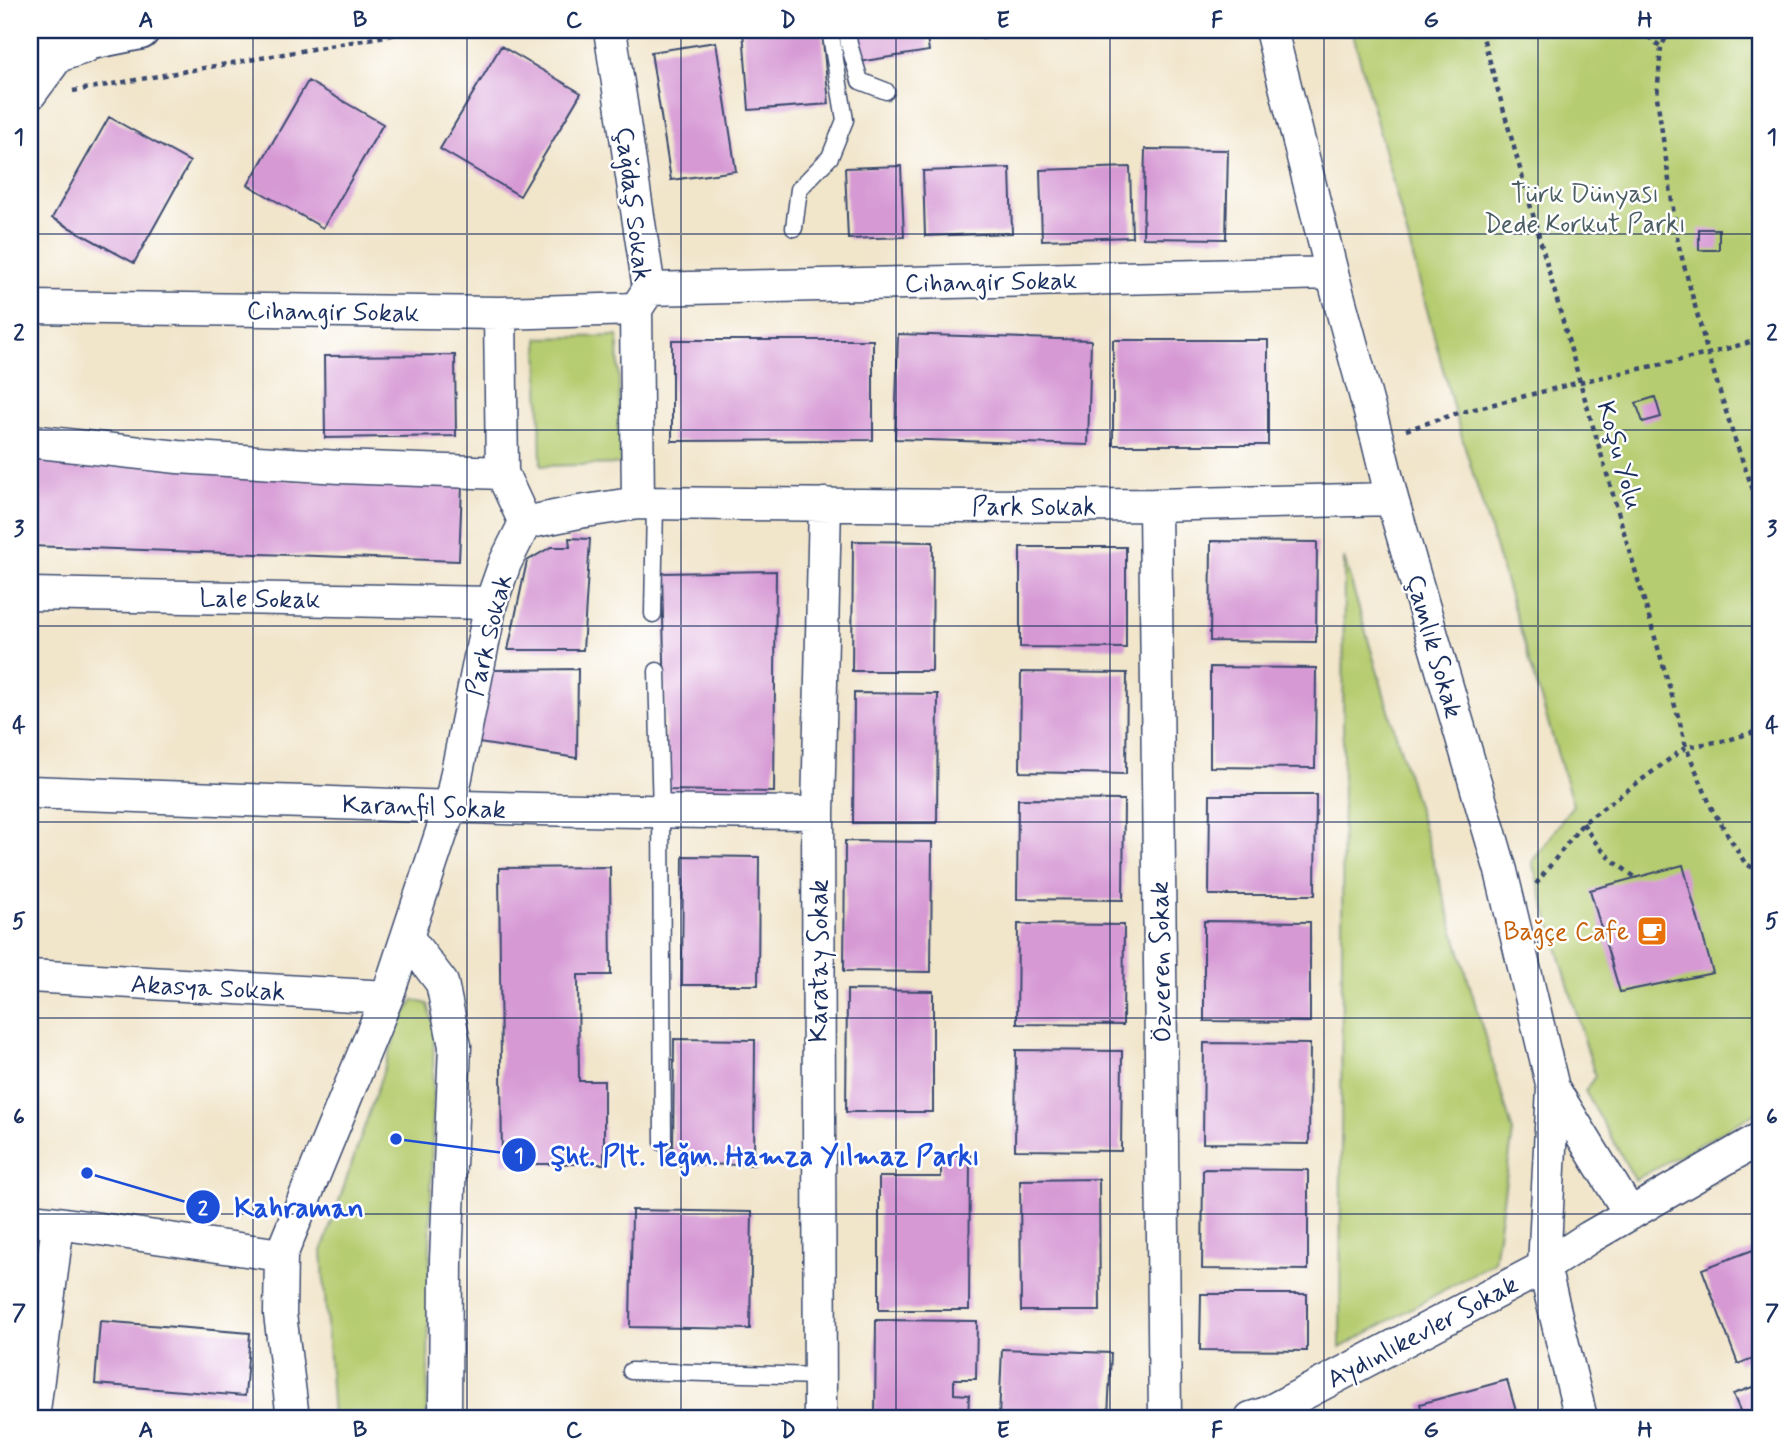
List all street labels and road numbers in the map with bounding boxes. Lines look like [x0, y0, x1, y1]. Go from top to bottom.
street label: Çağdaş Sokak [606, 125, 658, 283]
street label: Cihangir Sokak [904, 264, 1078, 302]
street label: Cihangir Sokak [246, 294, 420, 332]
street label: Koşu Yolu [1587, 397, 1651, 514]
street label: Park Sokak [972, 491, 1096, 525]
street label: Park Sokak [458, 571, 522, 700]
street label: Çamlık Sokak [1396, 571, 1470, 722]
street label: Lale Sokak [199, 582, 321, 618]
street label: Karanfil Sokak [341, 788, 506, 828]
street label: Karatay Sokak [803, 879, 837, 1043]
street label: Özveren Sokak [1144, 881, 1180, 1043]
street label: Akasya Sokak [130, 968, 286, 1010]
street label: Aydınlıkevler Sokak [1322, 1268, 1524, 1397]

